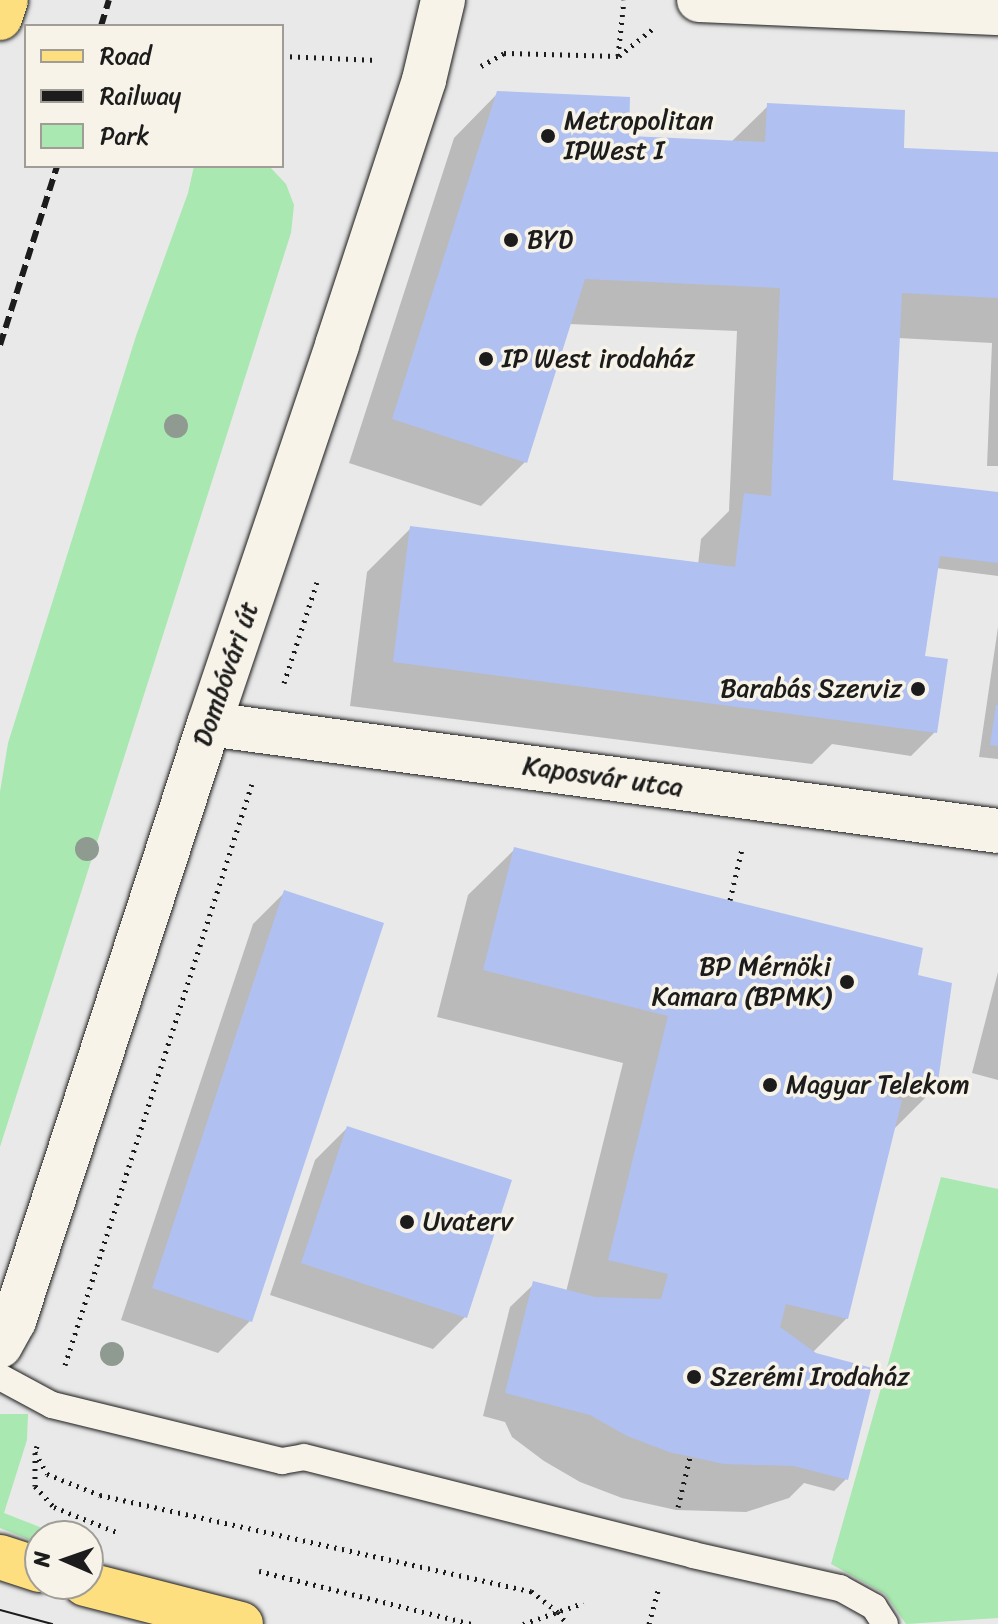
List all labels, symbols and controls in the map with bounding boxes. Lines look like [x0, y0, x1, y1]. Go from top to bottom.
legend [24, 24, 284, 168]
text: Road [100, 35, 151, 77]
text: Railway [100, 75, 181, 117]
place label: Metropolitan IPWest I [564, 105, 714, 166]
text: Park [100, 115, 149, 157]
marker: Metropolitan IPWest I [539, 127, 557, 145]
place label: BYD [527, 224, 573, 256]
marker: BYD [502, 231, 520, 249]
place label: IP West irodaház [502, 343, 695, 375]
marker: IP West irodaház [477, 350, 495, 368]
street label: Dombóvári út [187, 598, 265, 750]
place label: Barabás Szerviz [720, 673, 902, 705]
marker: Barabás Szerviz [909, 680, 927, 698]
street label: Kaposvár utca [521, 750, 685, 804]
place label: BP Mérnöki Kamara (BPMK) [652, 951, 831, 1012]
marker: BP Mérnöki Kamara (BPMK) [838, 973, 856, 991]
place label: Magyar Telekom [786, 1069, 970, 1101]
marker: Magyar Telekom [761, 1076, 779, 1094]
place label: Uvaterv [423, 1206, 513, 1238]
marker: Uvaterv [398, 1213, 416, 1231]
place label: Szerémi Irodaház [710, 1361, 910, 1393]
marker: Szerémi Irodaház [685, 1368, 703, 1386]
north arrow [24, 1520, 104, 1600]
text: N [22, 1551, 61, 1568]

